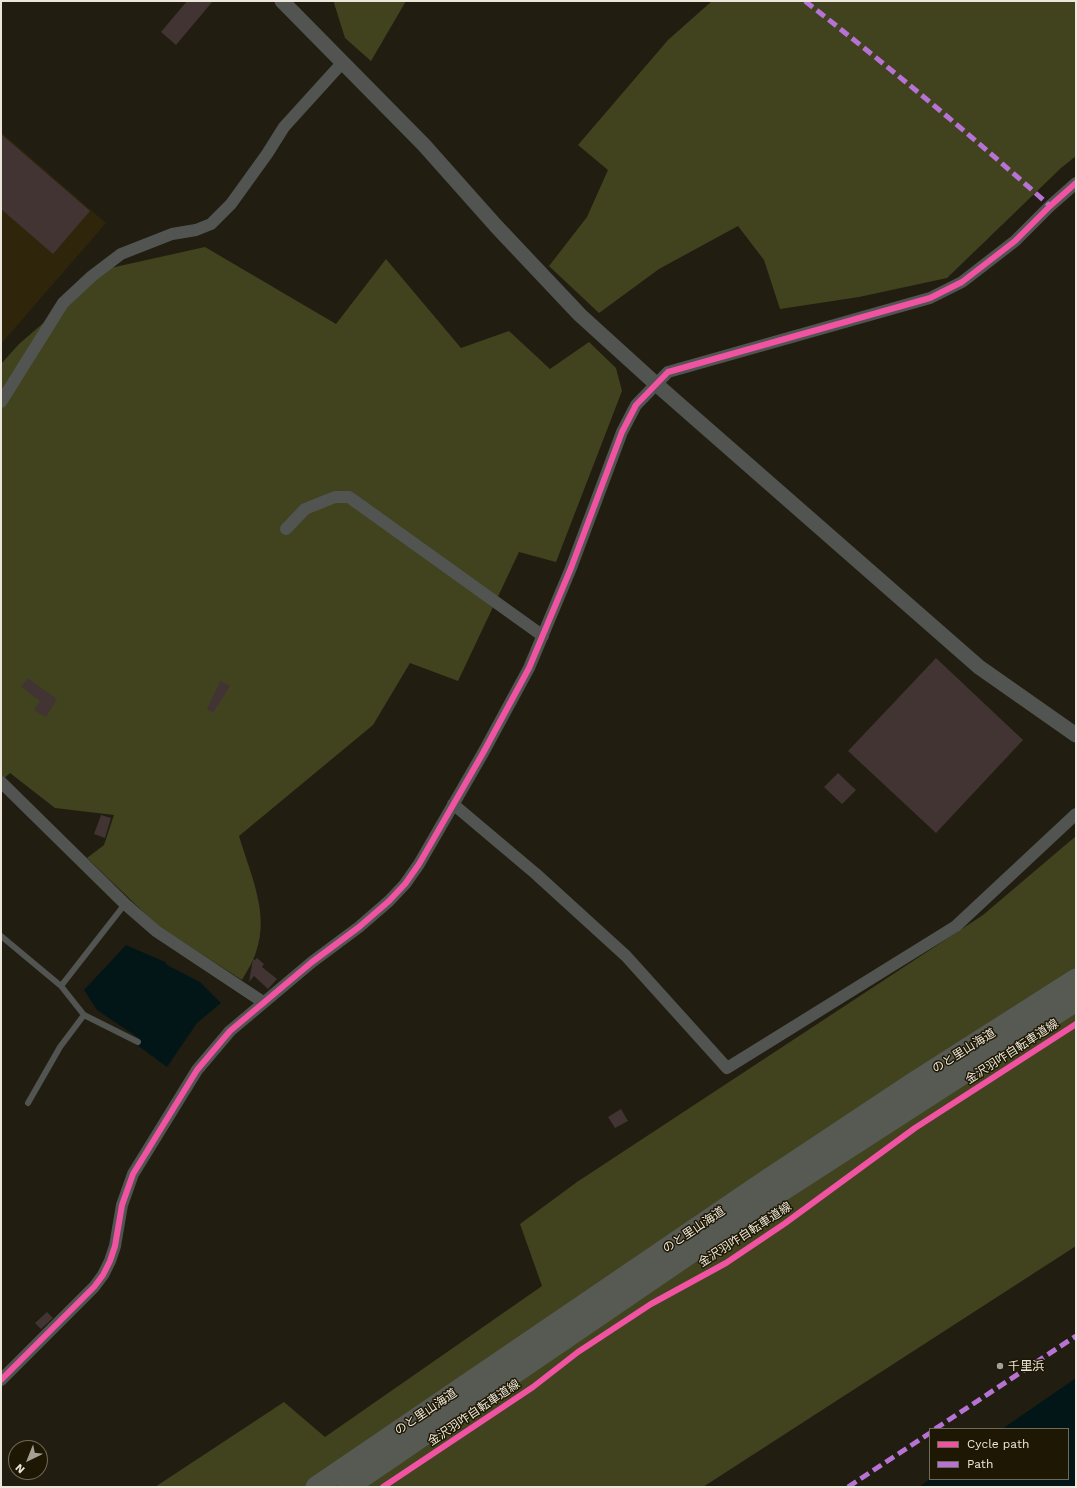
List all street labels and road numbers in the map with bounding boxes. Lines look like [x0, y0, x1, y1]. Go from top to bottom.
street label: 金沢羽咋自転車道線 [963, 1017, 1061, 1087]
street label: のと里山海道 [930, 1026, 998, 1076]
street label: 金沢羽咋自転車道線 [696, 1200, 794, 1270]
street label: のと里山海道 [660, 1204, 728, 1256]
street label: 金沢羽咋自転車道線 [425, 1377, 523, 1449]
street label: のと里山海道 [392, 1386, 460, 1438]

